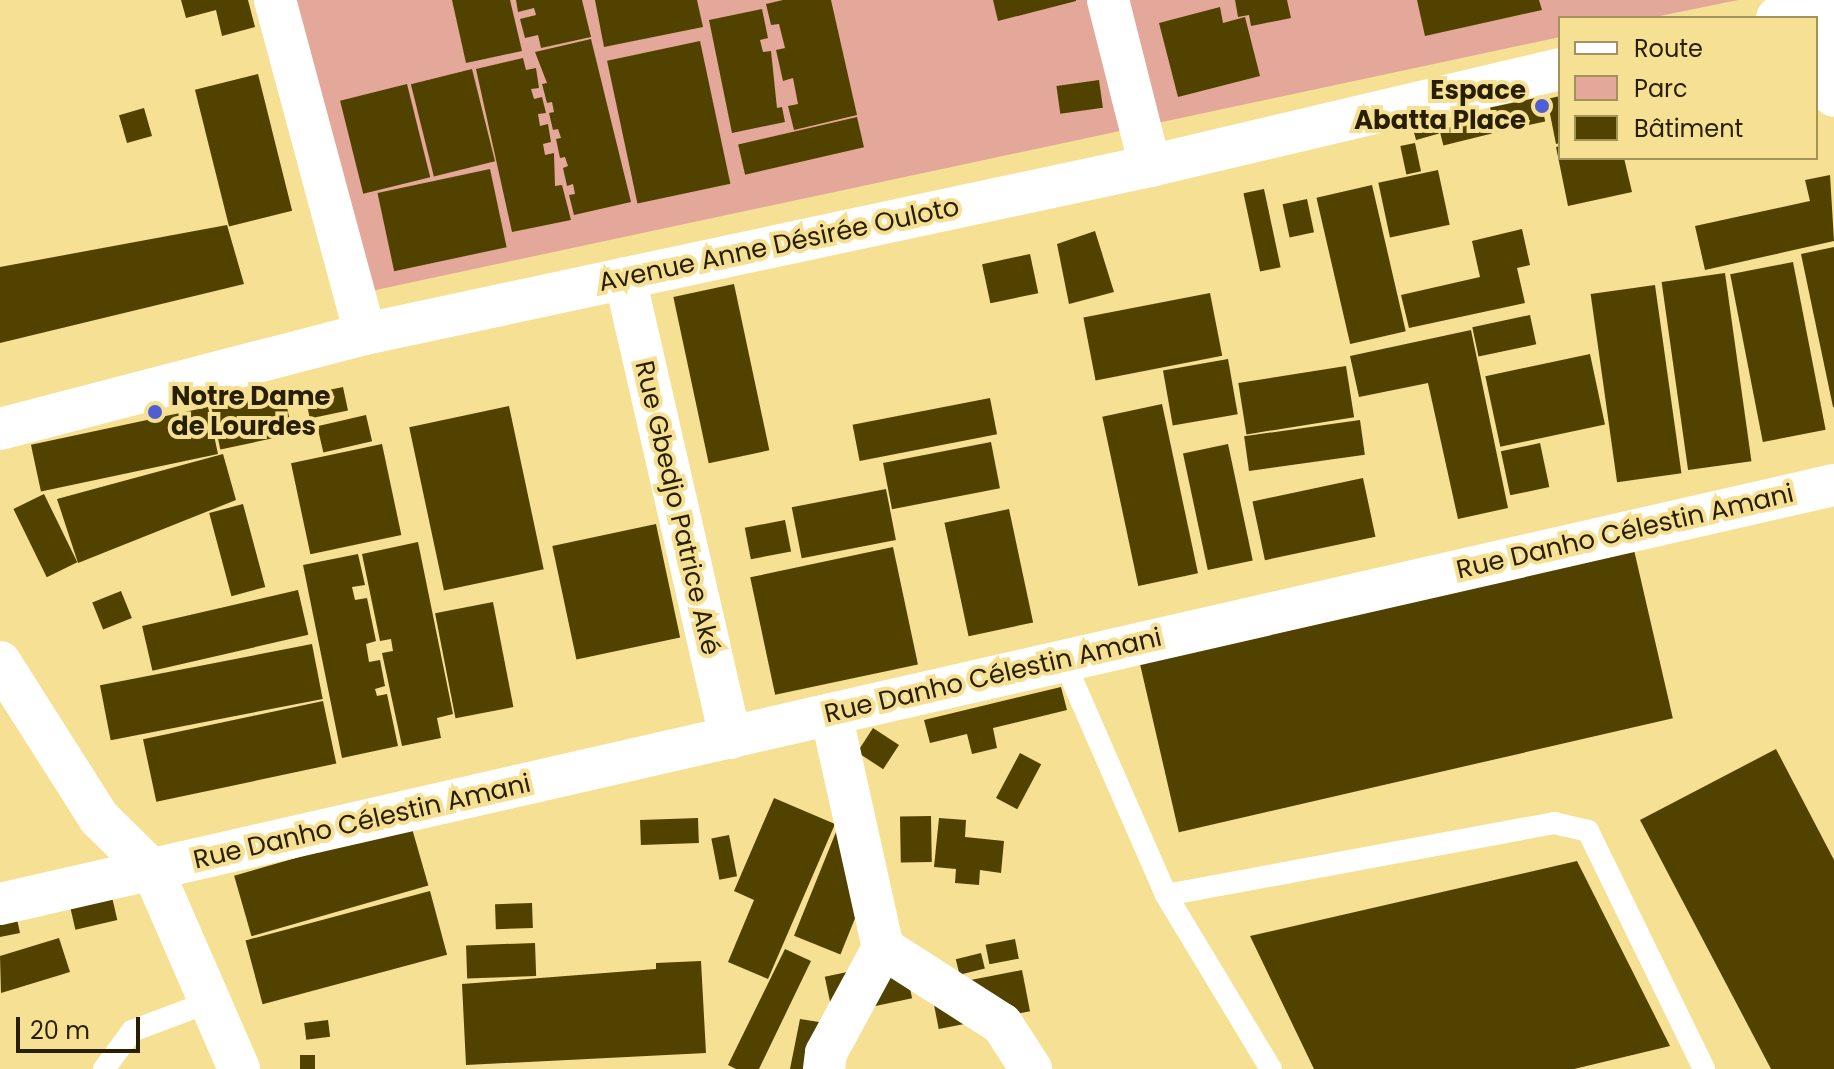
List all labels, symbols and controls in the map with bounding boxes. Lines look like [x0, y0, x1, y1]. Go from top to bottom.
legend [1558, 16, 1818, 160]
text: Route [1634, 32, 1703, 65]
text: Parc [1634, 72, 1688, 105]
place label: Espace Abatta Place [1354, 75, 1526, 136]
marker: Espace Abatta Place [1533, 97, 1551, 115]
text: Bâtiment [1634, 112, 1743, 145]
street label: Avenue Anne Désirée Ouloto [596, 191, 962, 299]
street label: Rue Gbedjo Patrice Aké [628, 358, 726, 658]
place label: Notre Dame de Lourdes [171, 381, 330, 442]
marker: Notre Dame de Lourdes [146, 403, 164, 421]
street label: Rue Danho Célestin Amani [1453, 478, 1797, 586]
street label: Rue Danho Célestin Amani [821, 622, 1165, 730]
street label: Rue Danho Célestin Amani [190, 768, 534, 876]
scale bar [20, 1001, 144, 1051]
text: 20 m [30, 1014, 90, 1047]

